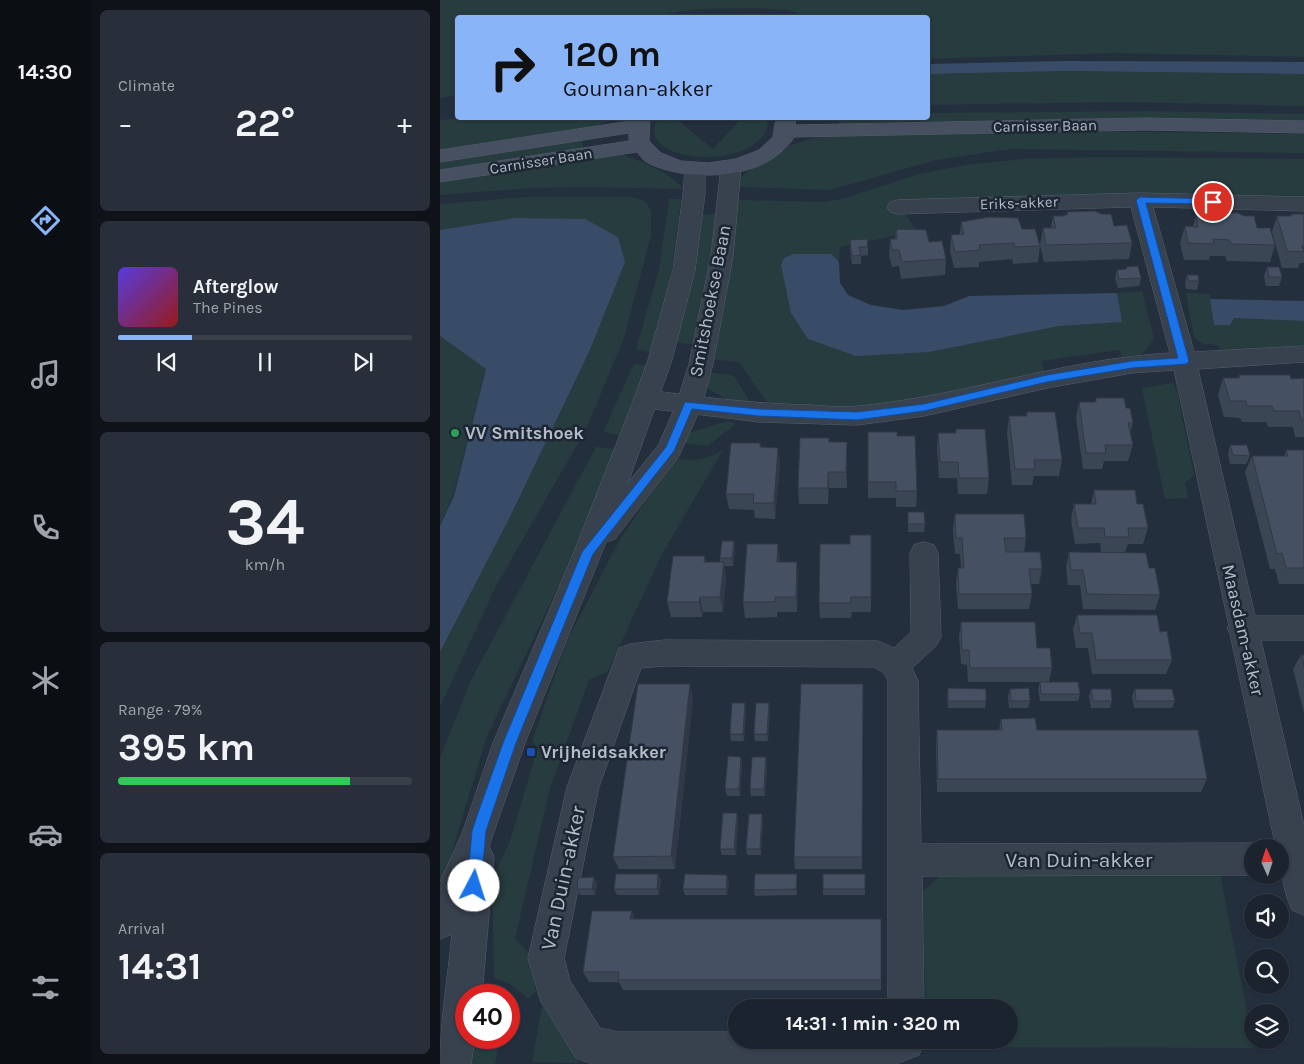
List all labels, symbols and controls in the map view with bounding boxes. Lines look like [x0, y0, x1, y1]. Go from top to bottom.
text: 120 m [563, 34, 661, 75]
icon: right [480, 35, 545, 100]
text: 14:30 [18, 59, 72, 85]
text: Climate [118, 76, 175, 95]
text: Gouman-akker [563, 76, 712, 102]
text: 22° [235, 101, 295, 146]
text: − [118, 107, 133, 140]
text: + [397, 107, 412, 140]
street label: Carnisser Baan [993, 116, 1097, 136]
street label: Carnisser Baan [488, 144, 594, 178]
pin [1192, 181, 1234, 223]
icon: arrive [1199, 188, 1227, 216]
street label: Eriks-akker [980, 193, 1059, 213]
icon: directions [28, 203, 63, 238]
street label: Smitshoekse Baan [684, 223, 736, 379]
text: Afterglow [193, 276, 279, 298]
text: The Pines [193, 298, 263, 317]
icon: previous [153, 348, 181, 376]
icon: pause [251, 348, 279, 376]
icon: next [349, 348, 377, 376]
icon: music [28, 357, 63, 392]
place label: VV Smitshoek [465, 422, 584, 444]
marker: VV Smitshoek [449, 427, 461, 439]
text: 34 [225, 484, 305, 560]
icon: phone [28, 510, 63, 545]
text: km/h [245, 555, 285, 574]
street label: Maasdam-akker [1217, 562, 1269, 698]
icon: climate [28, 663, 63, 698]
text: Range · 79% [118, 700, 202, 719]
text: 395 km [118, 725, 255, 770]
place label: Vrijheidsakker [541, 741, 666, 763]
marker: Vrijheidsakker [525, 746, 537, 758]
street label: Van Duin-akker [536, 803, 590, 952]
icon: car [28, 817, 63, 852]
north arrow [1244, 839, 1289, 884]
map controls [1244, 839, 1289, 1049]
street label: Van Duin-akker [1006, 848, 1153, 872]
position arrow [447, 859, 499, 911]
button: sound [1244, 894, 1289, 939]
text: Arrival [118, 919, 165, 938]
text: 14:31 [118, 944, 202, 989]
button: search [1244, 949, 1289, 994]
icon: filters [28, 970, 63, 1005]
speed limit sign: 40 [455, 984, 520, 1049]
button: layers [1244, 1004, 1289, 1049]
text: 14:31 · 1 min · 320 m [785, 1013, 961, 1035]

